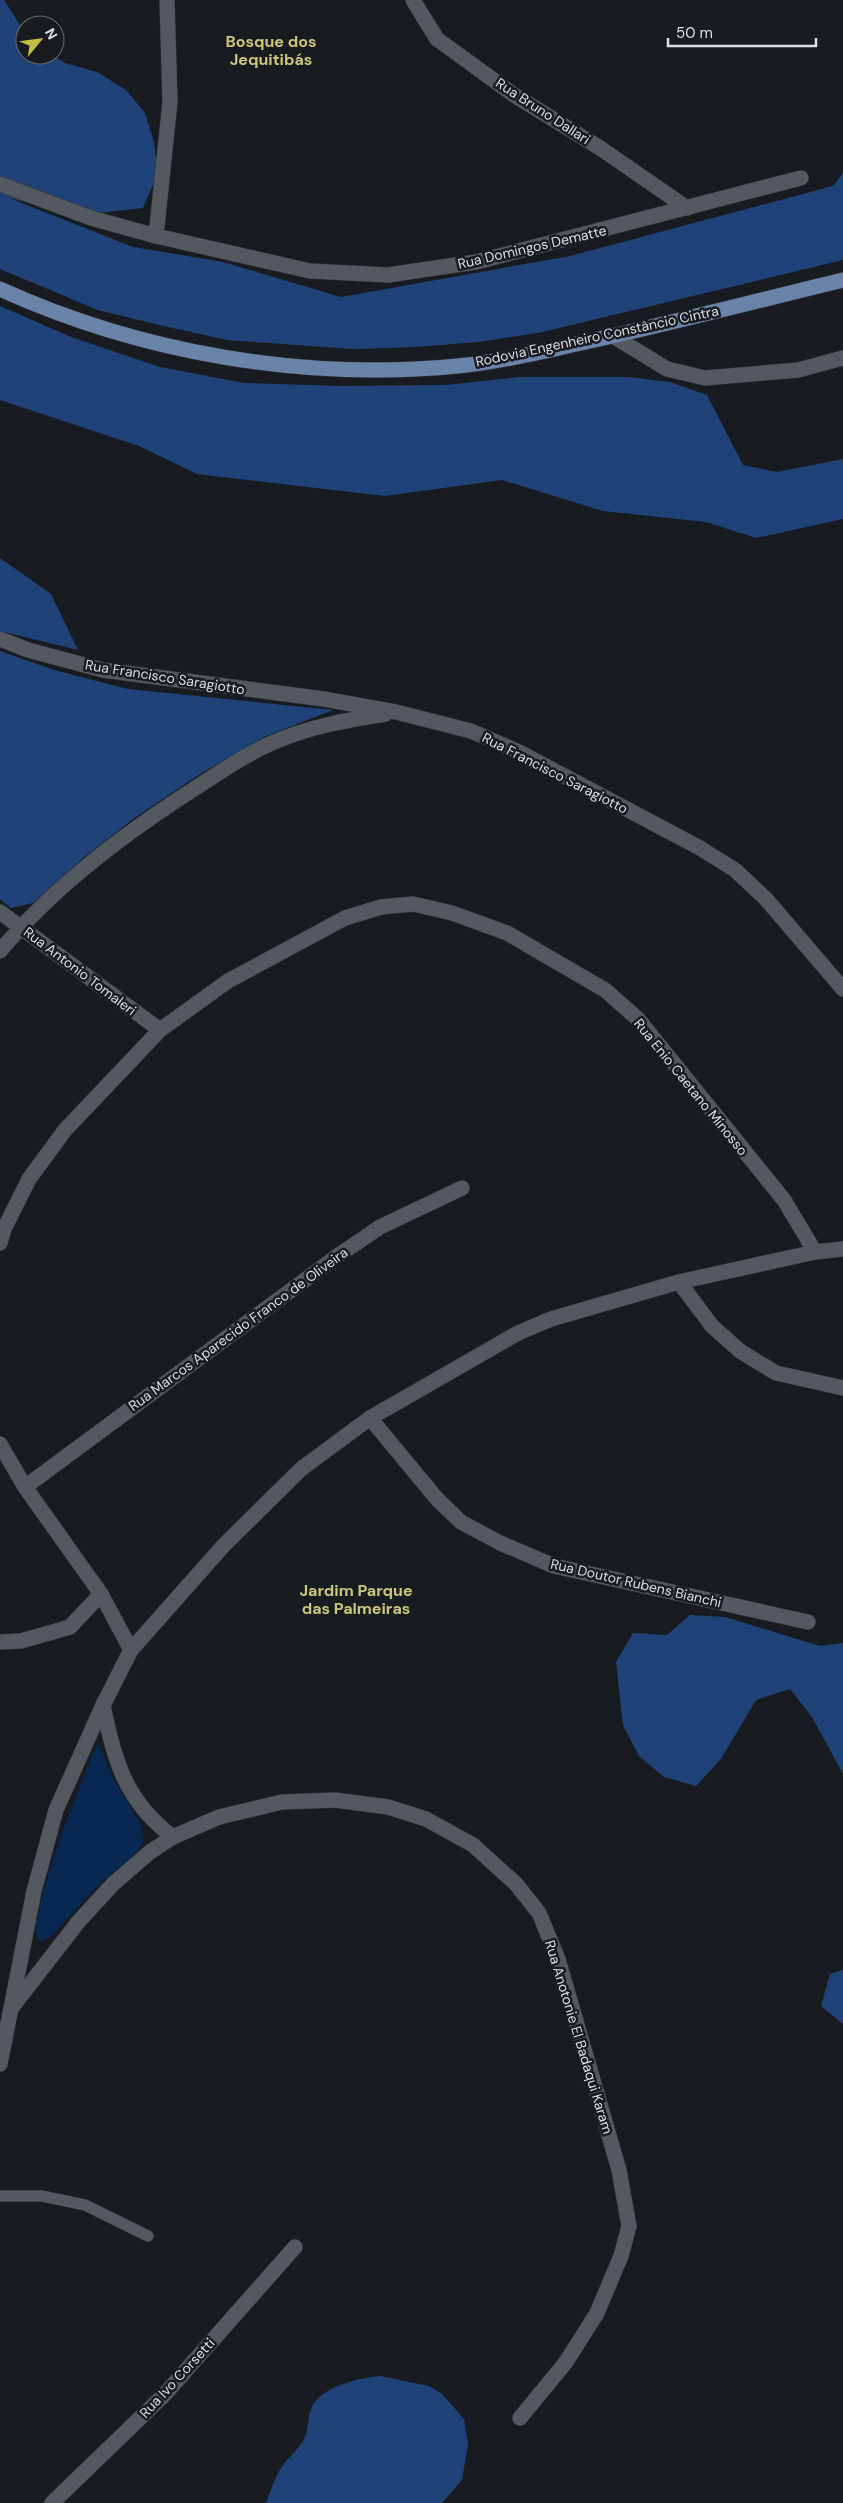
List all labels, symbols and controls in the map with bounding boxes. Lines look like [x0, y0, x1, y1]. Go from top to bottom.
north arrow [15, 15, 65, 65]
scale bar [668, 15, 816, 47]
text: 50 m [676, 23, 713, 43]
text: N [41, 25, 62, 43]
district label: Bosque dos Jequitibás [226, 31, 316, 70]
street label: Rua Bruno Dallari [492, 74, 594, 148]
street label: Rua Domingos Dematte [456, 221, 608, 273]
street label: Rodovia Engenheiro Constâncio Cintra [474, 301, 720, 371]
street label: Rua Francisco Saragiotto [84, 655, 246, 699]
street label: Rua Francisco Saragiotto [479, 728, 631, 818]
street label: Rua Antonio Tomaleri [20, 923, 140, 1019]
street label: Rua Enio Caetano Minosso [630, 1015, 752, 1159]
street label: Rua Marcos Aparecido Franco de Oliveira [125, 1243, 351, 1415]
street label: Rua Doutor Rubens Bianchi [549, 1555, 723, 1611]
district label: Jardim Parque das Palmeiras [299, 1580, 413, 1619]
street label: Rua Anotonie El Badaqui Karam [541, 1938, 617, 2136]
street label: Rua Ivo Corsetti [135, 2334, 219, 2422]

